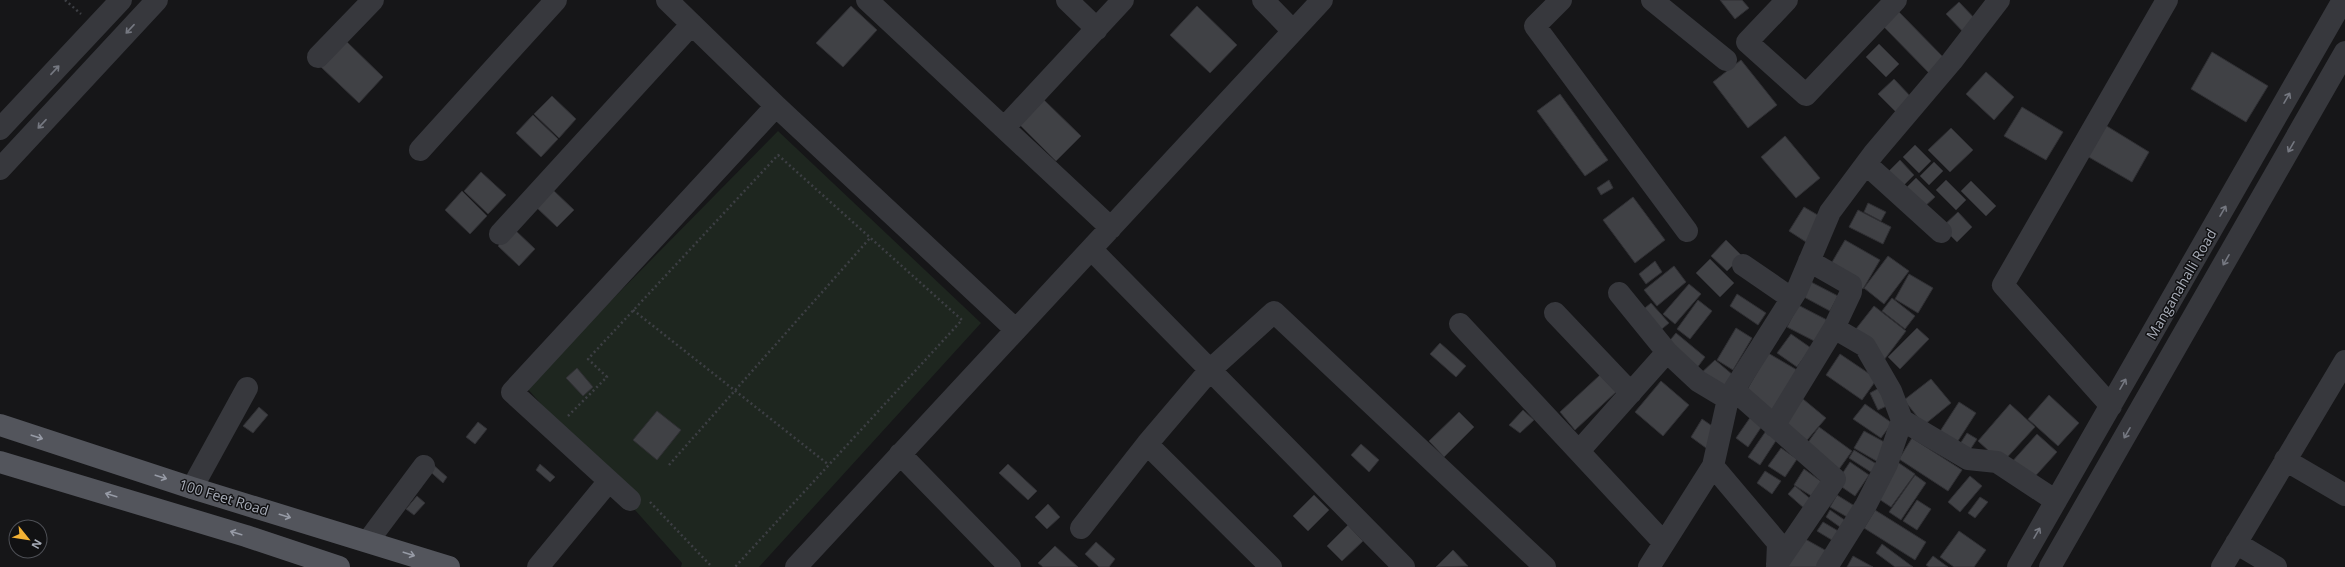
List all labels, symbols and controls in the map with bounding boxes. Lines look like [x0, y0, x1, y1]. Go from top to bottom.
one-way arrow [126, 23, 135, 33]
one-way arrow [51, 65, 60, 75]
one-way arrow [2284, 92, 2292, 104]
one-way arrow [37, 119, 46, 129]
one-way arrow [2286, 141, 2294, 153]
one-way arrow [2219, 205, 2227, 217]
street label: Manganahalli Road [2142, 225, 2220, 343]
one-way arrow [2222, 253, 2230, 265]
one-way arrow [2119, 378, 2127, 390]
one-way arrow [2122, 427, 2130, 439]
one-way arrow [30, 434, 43, 441]
one-way arrow [154, 474, 166, 482]
street label: 100 Feet Road [177, 474, 271, 520]
one-way arrow [105, 491, 118, 498]
one-way arrow [278, 513, 291, 520]
north arrow [8, 519, 48, 559]
one-way arrow [2034, 527, 2042, 539]
one-way arrow [229, 529, 242, 536]
text: N [28, 537, 46, 552]
one-way arrow [402, 551, 415, 558]

